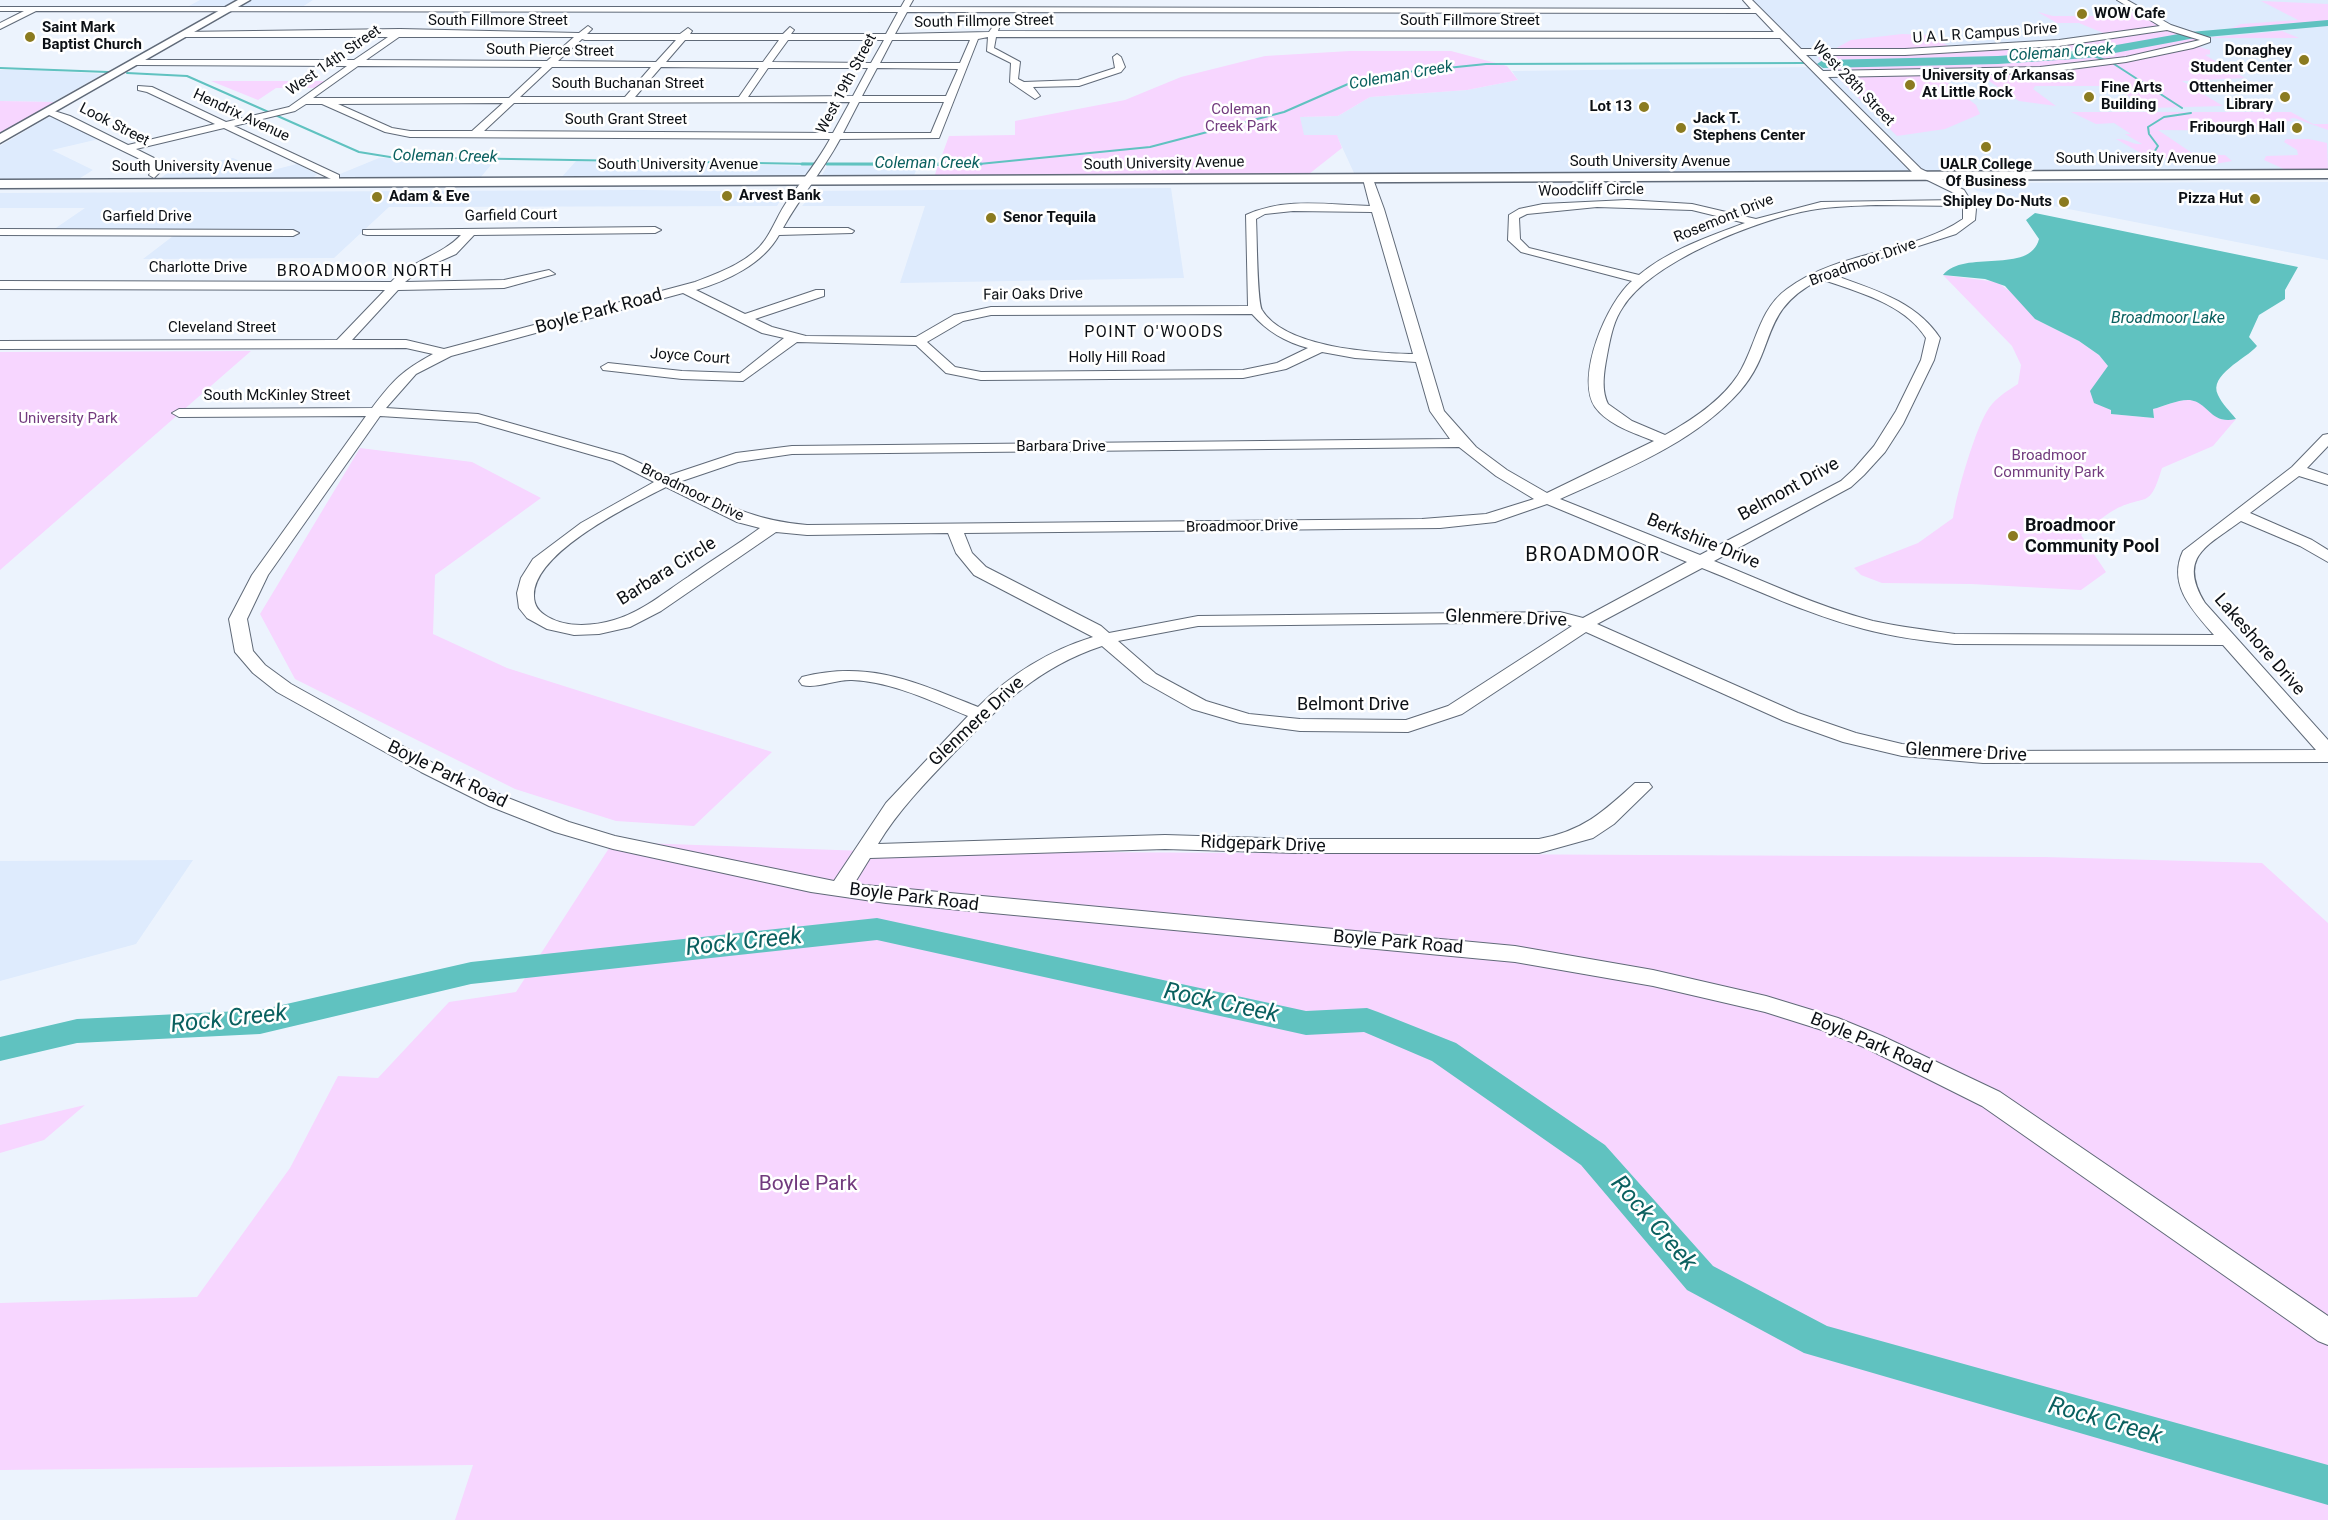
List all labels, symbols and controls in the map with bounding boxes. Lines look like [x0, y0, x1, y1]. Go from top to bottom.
place label: WOW Cafe [2094, 5, 2165, 23]
marker: WOW Cafe [2075, 7, 2089, 21]
street label: South Fillmore Street [428, 12, 568, 30]
street label: South Fillmore Street [914, 12, 1054, 32]
street label: South Fillmore Street [1400, 12, 1540, 30]
place label: Saint Mark Baptist Church [42, 19, 142, 54]
street label: U A L R Campus Drive [1912, 20, 2058, 48]
street label: West 14th Street [283, 22, 385, 100]
marker: Saint Mark Baptist Church [23, 30, 37, 44]
street label: West 19th Street [813, 31, 881, 137]
street label: West 28th Street [1808, 38, 1898, 130]
water label: Coleman Creek [2008, 40, 2114, 66]
street label: South Pierce Street [486, 41, 614, 61]
place label: Donaghey Student Center [2191, 42, 2292, 77]
marker: Donaghey Student Center [2297, 53, 2311, 67]
water label: Coleman Creek [1348, 57, 1454, 95]
place label: University of Arkansas At Little Rock [1922, 67, 2074, 102]
street label: South Buchanan Street [552, 75, 704, 93]
marker: University of Arkansas At Little Rock [1903, 78, 1917, 92]
place label: Fine Arts Building [2101, 79, 2162, 114]
place label: Ottenheimer Library [2189, 79, 2273, 114]
street label: Hendrix Avenue [190, 86, 292, 146]
marker: Fine Arts Building [2082, 90, 2096, 104]
marker: Ottenheimer Library [2278, 90, 2292, 104]
place label: Lot 13 [1589, 98, 1632, 116]
street label: Look Street [76, 100, 152, 150]
marker: Lot 13 [1637, 100, 1651, 114]
park label: Coleman Creek Park [1205, 101, 1277, 136]
place label: Jack T. Stephens Center [1693, 110, 1805, 145]
street label: South Grant Street [565, 111, 687, 129]
place label: Fribourgh Hall [2190, 119, 2285, 137]
marker: Jack T. Stephens Center [1674, 121, 1688, 135]
marker: Fribourgh Hall [2290, 121, 2304, 135]
marker: UALR College Of Business [1979, 140, 1993, 154]
water label: Coleman Creek [392, 146, 498, 168]
street label: South University Avenue [2056, 150, 2216, 168]
street label: South University Avenue [1570, 153, 1730, 171]
water label: Coleman Creek [874, 154, 980, 174]
street label: South University Avenue [1084, 154, 1244, 174]
street label: South University Avenue [598, 156, 758, 174]
place label: UALR College Of Business [1940, 156, 2032, 191]
street label: South University Avenue [112, 158, 272, 176]
street label: Woodcliff Circle [1538, 181, 1644, 201]
place label: Arvest Bank [739, 187, 821, 205]
place label: Adam & Eve [389, 188, 470, 206]
marker: Arvest Bank [720, 189, 734, 203]
marker: Adam & Eve [370, 190, 384, 204]
place label: Pizza Hut [2178, 190, 2243, 208]
street label: Rosemont Drive [1672, 191, 1776, 247]
marker: Pizza Hut [2248, 192, 2262, 206]
place label: Shipley Do-Nuts [1943, 193, 2052, 211]
marker: Shipley Do-Nuts [2057, 195, 2071, 209]
street label: Garfield Court [465, 206, 557, 226]
street label: Garfield Drive [102, 208, 192, 226]
place label: Senor Tequila [1003, 209, 1096, 227]
marker: Senor Tequila [984, 211, 998, 225]
street label: Broadmoor Drive [1807, 235, 1919, 291]
street label: Charlotte Drive [149, 259, 247, 277]
district label: BROADMOOR NORTH [277, 262, 453, 282]
street label: Boyle Park Road [533, 285, 665, 339]
street label: Fair Oaks Drive [983, 285, 1083, 305]
water label: Broadmoor Lake [2111, 309, 2225, 329]
street label: Cleveland Street [168, 319, 276, 337]
district label: POINT O'WOODS [1084, 323, 1224, 343]
street label: Joyce Court [649, 345, 731, 369]
street label: Holly Hill Road [1068, 349, 1166, 367]
street label: South McKinley Street [204, 387, 350, 405]
park label: University Park [18, 410, 118, 428]
street label: Barbara Drive [1016, 438, 1106, 456]
park label: Broadmoor Community Park [1994, 447, 2104, 482]
street label: Belmont Drive [1735, 453, 1843, 527]
street label: Broadmoor Drive [638, 460, 746, 526]
street label: Berkshire Drive [1643, 510, 1763, 574]
place label: Broadmoor Community Pool [2025, 515, 2159, 558]
street label: Broadmoor Drive [1186, 517, 1298, 537]
marker: Broadmoor Community Pool [2006, 529, 2020, 543]
street label: Barbara Circle [614, 533, 720, 611]
district label: BROADMOOR [1525, 544, 1661, 568]
street label: Lakeshore Drive [2209, 590, 2309, 700]
street label: Glenmere Drive [1445, 606, 1567, 632]
street label: Glenmere Drive [925, 673, 1029, 771]
street label: Belmont Drive [1297, 694, 1409, 716]
street label: Boyle Park Road [384, 737, 510, 813]
street label: Glenmere Drive [1905, 739, 2027, 767]
street label: Ridgepark Drive [1200, 832, 1326, 858]
street label: Boyle Park Road [848, 879, 980, 917]
water label: Rock Creek [684, 923, 804, 963]
street label: Boyle Park Road [1332, 927, 1464, 959]
water label: Rock Creek [1161, 978, 1281, 1030]
water label: Rock Creek [169, 1000, 289, 1040]
street label: Boyle Park Road [1807, 1009, 1935, 1079]
water label: Rock Creek [1604, 1170, 1702, 1278]
park label: Boyle Park [759, 1172, 857, 1198]
water label: Rock Creek [2045, 1392, 2165, 1452]

